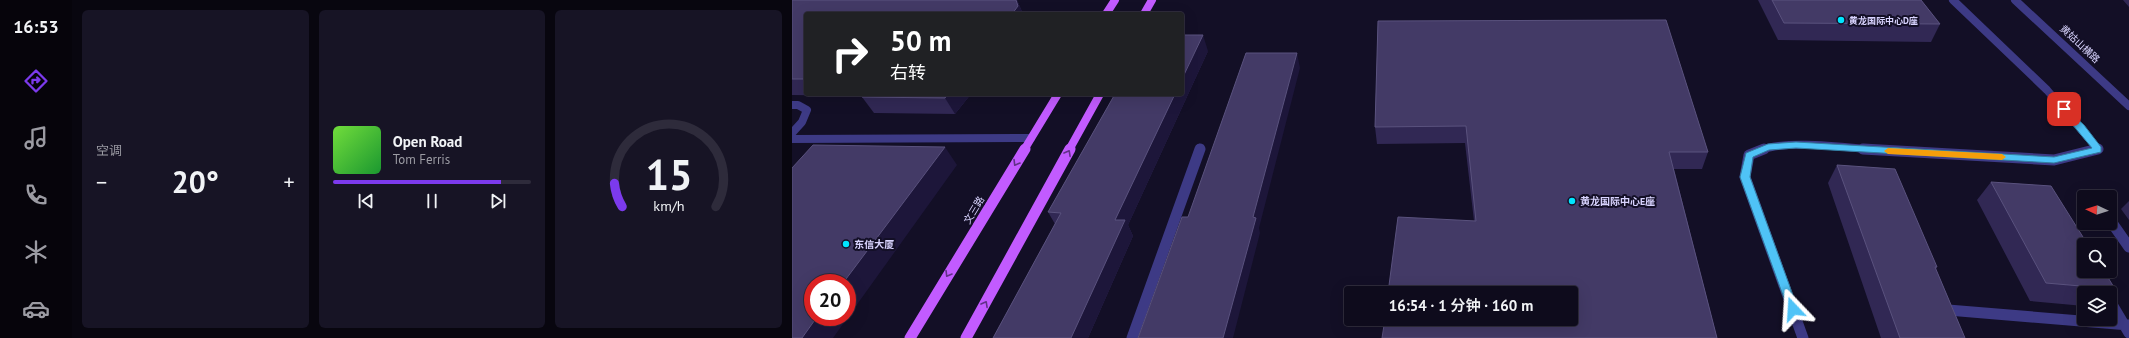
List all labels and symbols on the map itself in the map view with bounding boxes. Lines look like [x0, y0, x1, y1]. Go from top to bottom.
marker: 黄龙国际中心D座 [1836, 15, 1846, 25]
place label: 黄龙国际中心D座 [1849, 15, 1918, 26]
street label: 黄姑山横路 [2057, 22, 2103, 66]
pin [2047, 92, 2081, 126]
one-way arrow [1063, 150, 1070, 157]
one-way arrow [1013, 159, 1020, 166]
north arrow [2077, 190, 2117, 230]
street label: 文三路 [961, 194, 987, 226]
place label: 黄龙国际中心E座 [1580, 195, 1655, 208]
marker: 黄龙国际中心E座 [1567, 196, 1577, 206]
place label: 东信大厦 [854, 238, 894, 251]
marker: 东信大厦 [841, 239, 851, 249]
one-way arrow [946, 270, 953, 277]
speed limit sign: 20 [804, 274, 856, 326]
position arrow [1772, 288, 1814, 330]
one-way arrow [980, 301, 987, 308]

